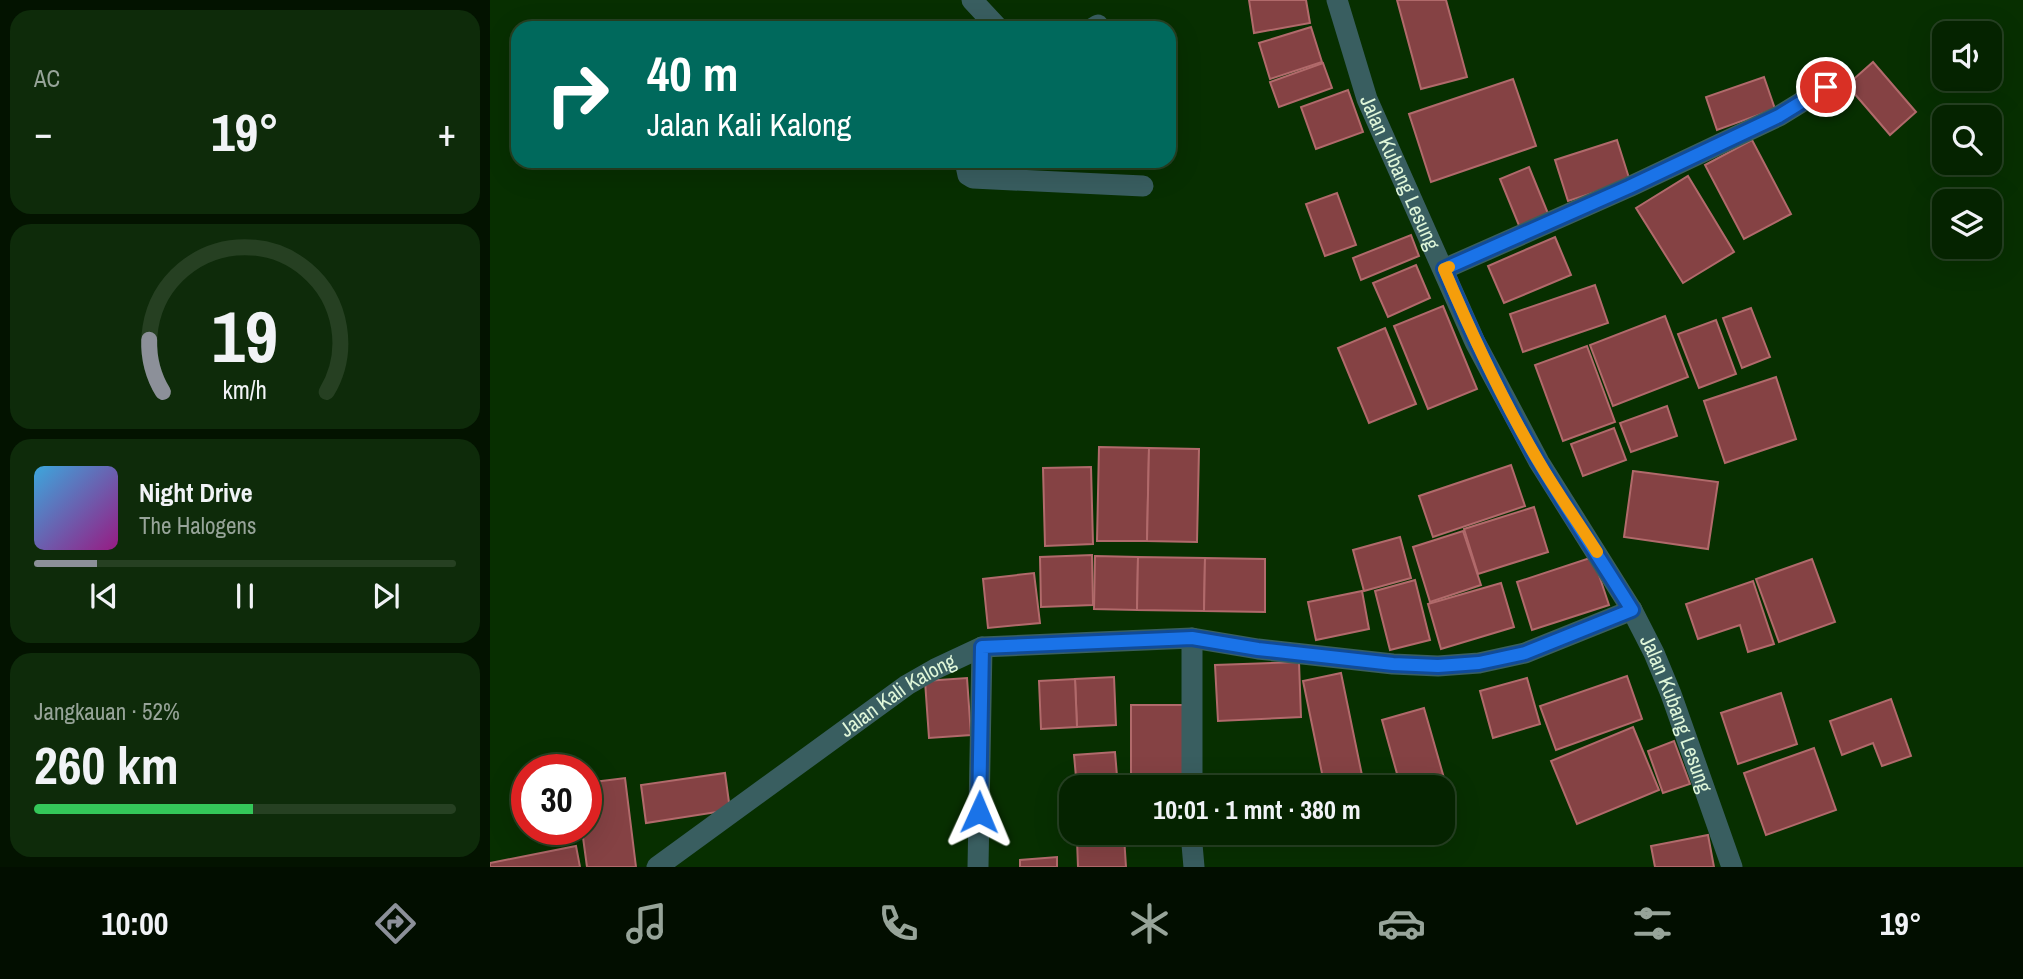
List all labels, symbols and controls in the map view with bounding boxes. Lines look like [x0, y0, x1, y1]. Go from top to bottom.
map controls [1932, 21, 2002, 259]
button: sound [1932, 21, 2002, 91]
text: 40 m [647, 40, 739, 106]
icon: right [532, 49, 623, 140]
pin [1796, 57, 1856, 117]
text: AC [34, 63, 60, 94]
icon: arrive [1807, 68, 1845, 106]
street label: Jalan Kubang Lesung [1353, 90, 1447, 255]
text: 19° [211, 97, 279, 167]
text: Jalan Kali Kalong [647, 103, 851, 146]
button: search [1932, 105, 2002, 175]
text: − [34, 107, 52, 158]
text: + [438, 107, 456, 158]
button: layers [1932, 189, 2002, 259]
text: 19 [212, 288, 278, 386]
text: km/h [223, 373, 267, 407]
text: Night Drive [139, 475, 253, 510]
text: The Halogens [139, 510, 256, 541]
icon: previous [85, 577, 123, 615]
icon: pause [226, 577, 264, 615]
icon: next [367, 577, 405, 615]
street label: Jalan Kubang Lesung [1633, 629, 1720, 797]
street label: Jalan Kali Kalong [833, 646, 961, 744]
text: Jangkauan · 52% [34, 696, 180, 727]
text: 260 km [34, 730, 179, 800]
speed limit sign: 30 [511, 754, 602, 845]
position arrow [942, 775, 1016, 849]
text: 10:01 · 1 mnt · 380 m [1153, 792, 1361, 827]
icon: directions [371, 899, 420, 948]
icon: music [622, 899, 671, 948]
icon: phone [874, 899, 923, 948]
icon: climate [1125, 899, 1174, 948]
icon: car [1377, 899, 1426, 948]
icon: filters [1628, 899, 1677, 948]
text: 10:00 [101, 902, 168, 945]
text: 19° [1880, 902, 1922, 945]

